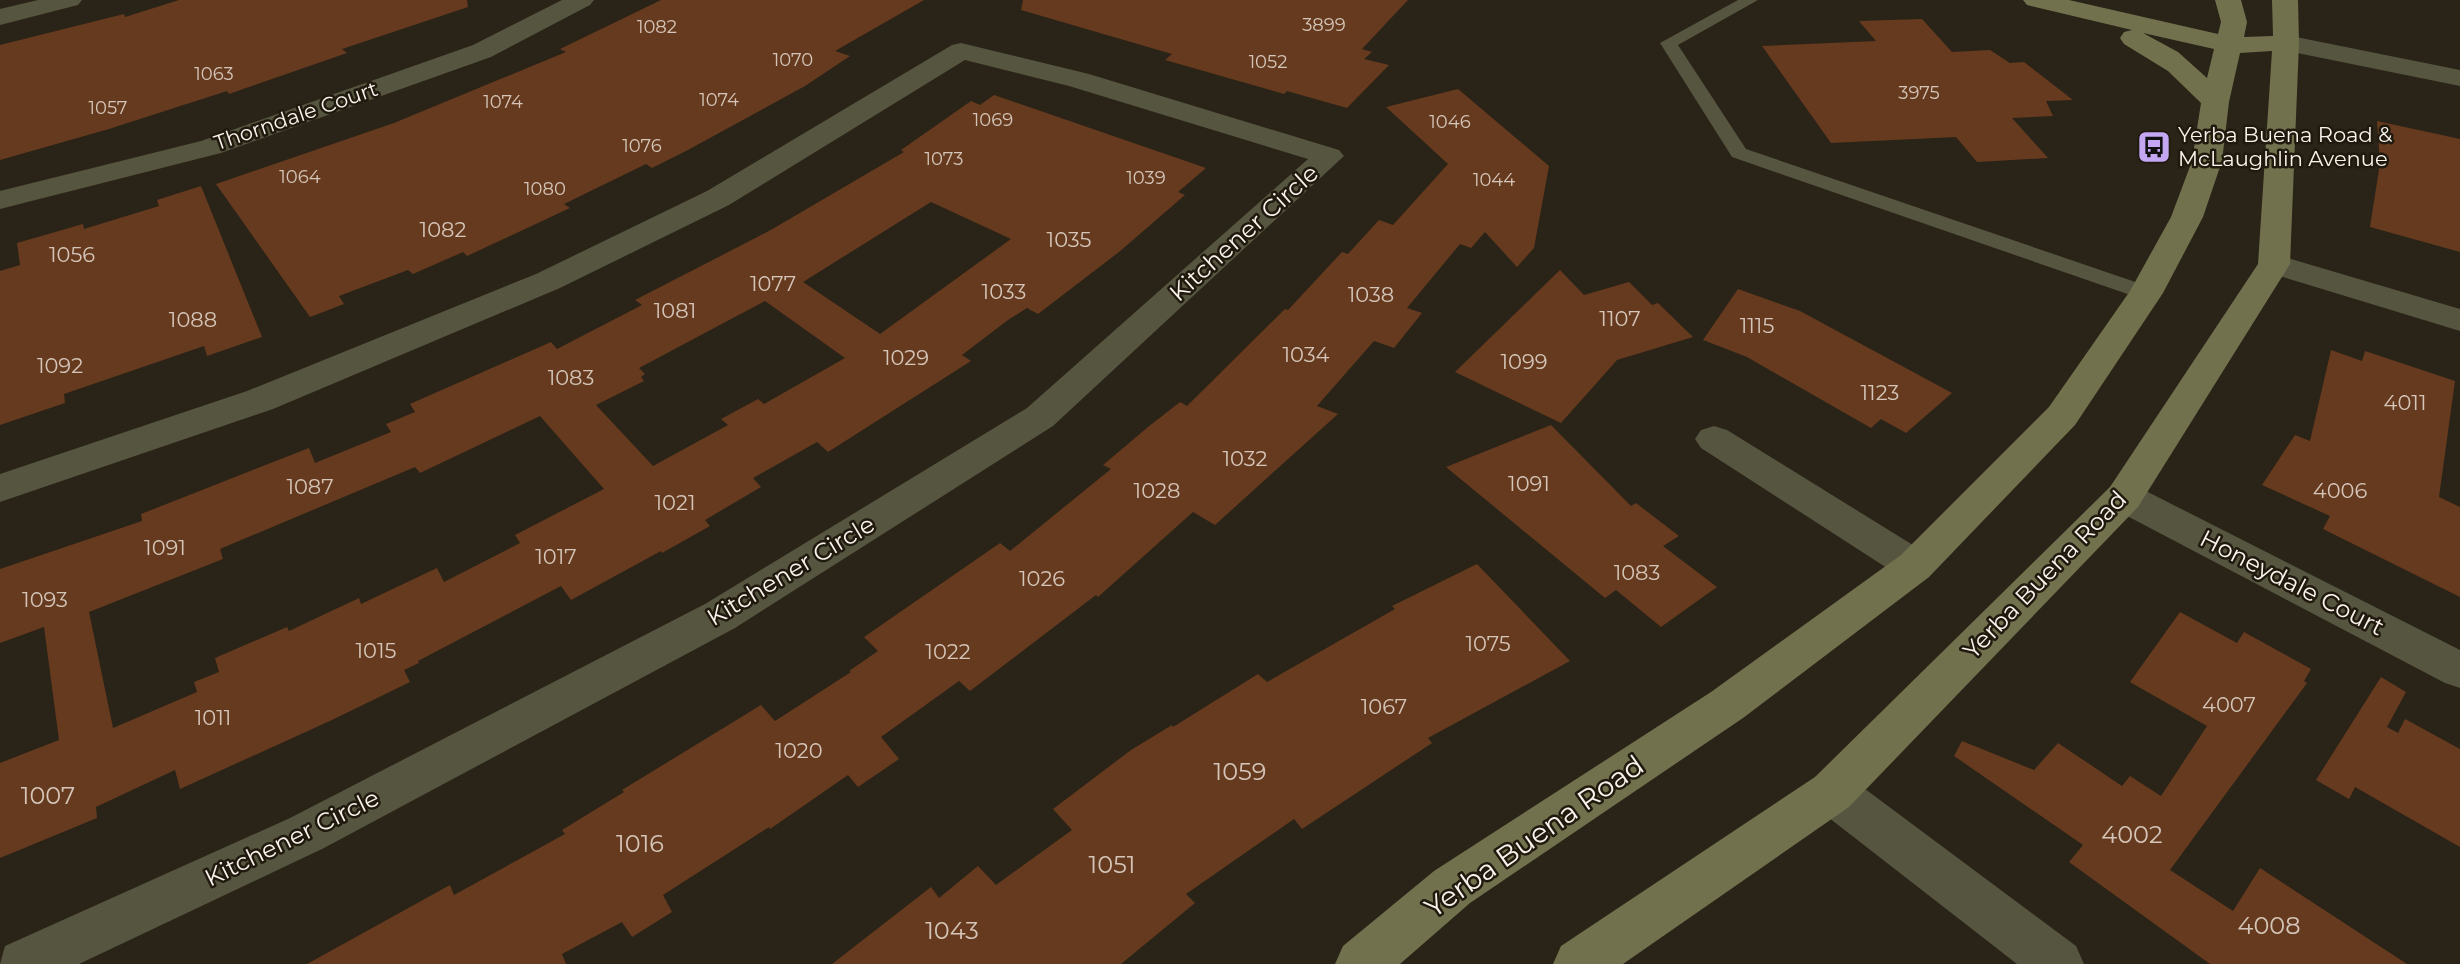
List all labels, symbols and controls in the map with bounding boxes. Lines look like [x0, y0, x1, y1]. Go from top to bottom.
house number: 3899 [1302, 14, 1346, 36]
house number: 1082 [637, 16, 677, 38]
house number: 1070 [773, 49, 813, 71]
house number: 1052 [1249, 51, 1287, 73]
house number: 1063 [194, 63, 234, 85]
street label: Thorndale Court [211, 76, 381, 155]
house number: 3975 [1898, 82, 1940, 104]
house number: 1074 [699, 89, 739, 111]
house number: 1074 [483, 91, 523, 113]
house number: 1057 [89, 97, 127, 119]
house number: 1069 [973, 109, 1013, 131]
house number: 1046 [1429, 111, 1471, 133]
place label: Yerba Buena Road & McLaughlin Avenue [2178, 122, 2392, 171]
bus stop icon: Yerba Buena Road & McLaughlin Avenue [2135, 128, 2173, 166]
house number: 1076 [622, 135, 662, 157]
house number: 1073 [925, 148, 963, 170]
street label: Kitchener Circle [1163, 158, 1324, 307]
house number: 1064 [279, 166, 321, 188]
house number: 1039 [1126, 167, 1166, 189]
house number: 1044 [1473, 169, 1515, 191]
house number: 1080 [524, 178, 566, 200]
house number: 1082 [420, 217, 466, 242]
house number: 1035 [1047, 227, 1092, 252]
house number: 1056 [49, 242, 95, 267]
house number: 1077 [750, 271, 796, 296]
house number: 1033 [982, 279, 1026, 304]
house number: 1038 [1348, 282, 1394, 307]
house number: 1081 [654, 298, 696, 323]
house number: 1107 [1599, 306, 1641, 331]
house number: 1088 [169, 307, 217, 332]
house number: 1115 [1740, 313, 1774, 338]
house number: 1034 [1283, 342, 1330, 367]
house number: 1029 [883, 345, 929, 370]
house number: 1099 [1500, 349, 1548, 374]
house number: 1092 [37, 353, 83, 378]
house number: 1083 [548, 365, 594, 390]
house number: 1123 [1861, 380, 1899, 405]
house number: 4011 [2384, 390, 2426, 415]
house number: 1032 [1223, 446, 1268, 471]
house number: 1091 [1508, 471, 1550, 496]
house number: 1087 [286, 474, 334, 499]
house number: 1028 [1134, 478, 1180, 503]
house number: 4006 [2313, 478, 2367, 503]
street label: Yerba Buena Road [1957, 485, 2132, 665]
house number: 1021 [655, 490, 696, 515]
street label: Kitchener Circle [702, 509, 880, 632]
street label: Honeydale Court [2195, 524, 2389, 642]
house number: 1091 [144, 535, 186, 560]
house number: 1017 [535, 544, 577, 569]
house number: 1083 [1614, 560, 1660, 585]
house number: 1026 [1019, 566, 1065, 591]
house number: 1093 [22, 587, 68, 612]
house number: 1075 [1465, 631, 1511, 656]
house number: 1015 [356, 638, 397, 663]
house number: 1022 [925, 639, 971, 664]
house number: 4007 [2202, 692, 2256, 717]
house number: 1067 [1361, 694, 1407, 719]
house number: 1011 [195, 705, 231, 730]
house number: 1020 [775, 738, 823, 763]
street label: Yerba Buena Road [1418, 748, 1650, 924]
house number: 1059 [1214, 757, 1266, 786]
house number: 1007 [21, 781, 75, 810]
street label: Kitchener Circle [200, 783, 384, 892]
house number: 4002 [2101, 820, 2163, 849]
house number: 1016 [616, 829, 664, 858]
house number: 1051 [1089, 850, 1135, 879]
house number: 4008 [2238, 911, 2300, 940]
house number: 1043 [925, 916, 979, 945]

